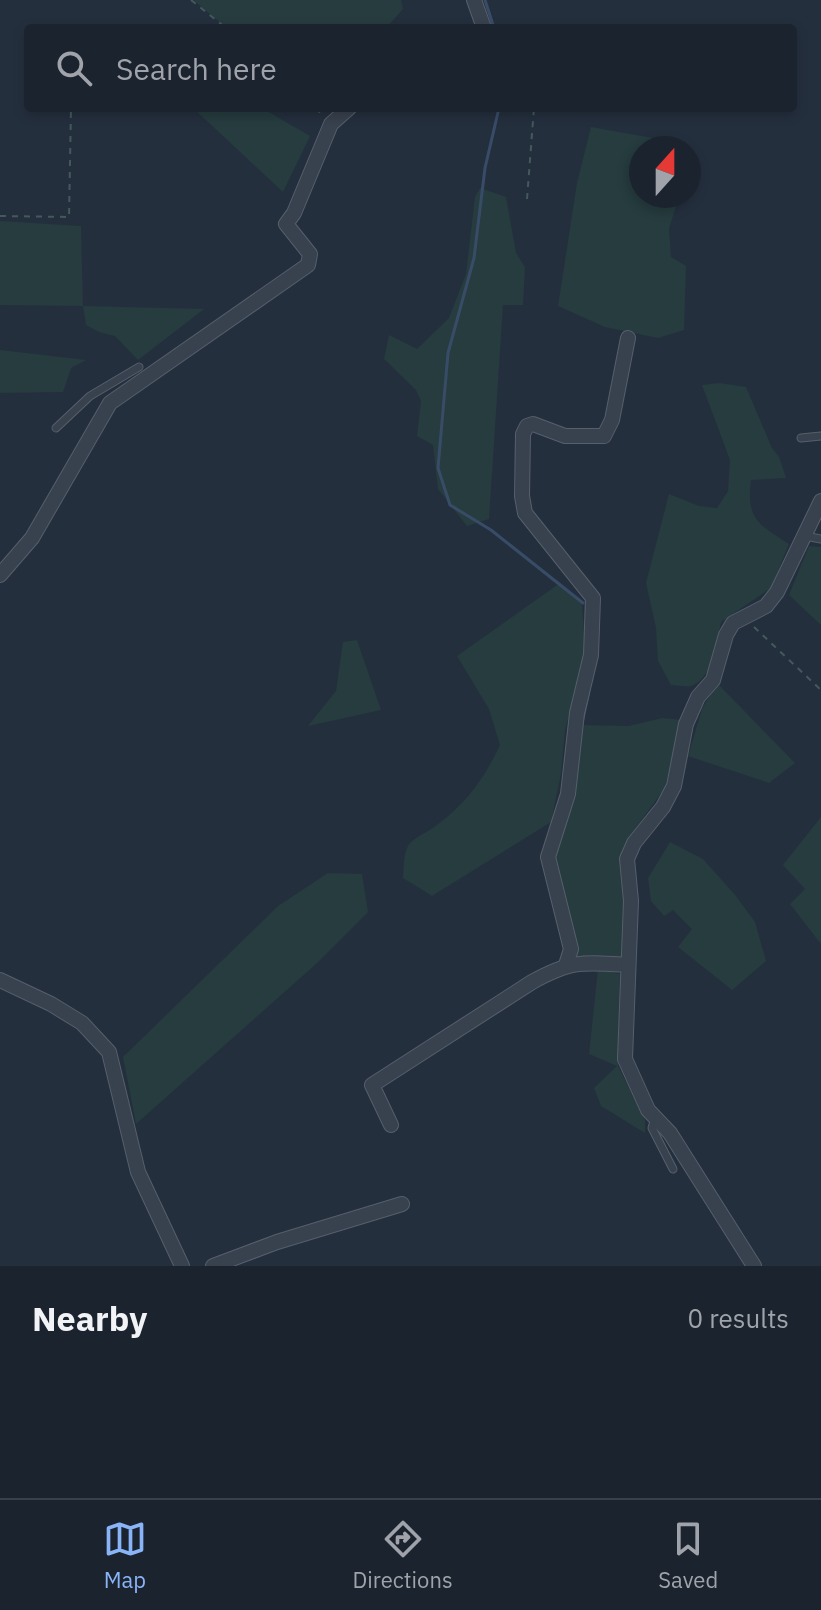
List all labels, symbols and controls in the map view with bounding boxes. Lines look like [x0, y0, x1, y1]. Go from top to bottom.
search box [24, 24, 797, 112]
icon: search [52, 46, 96, 90]
text: Search here [116, 49, 277, 88]
north arrow [629, 136, 701, 208]
text: Nearby [32, 1296, 147, 1340]
text: 0 results [687, 1301, 789, 1335]
tab: Map [103, 1517, 147, 1594]
tab: Directions [353, 1517, 453, 1594]
tab: Saved [658, 1517, 718, 1594]

